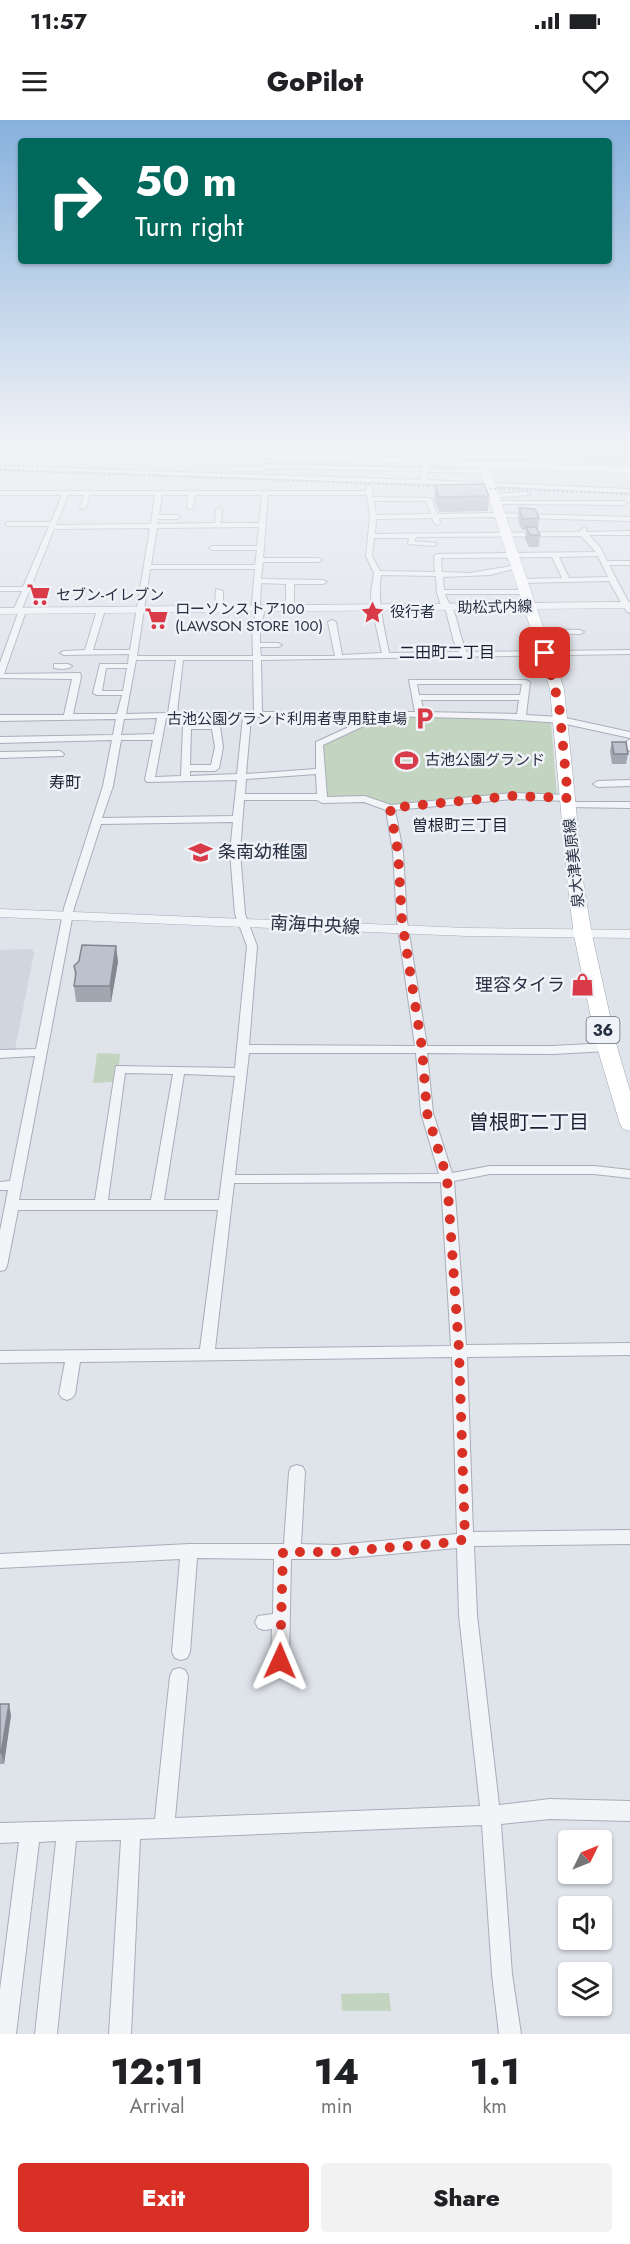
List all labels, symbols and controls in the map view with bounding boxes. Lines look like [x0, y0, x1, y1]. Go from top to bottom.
text: 11:57 [30, 5, 87, 37]
text: GoPilot [267, 62, 363, 101]
icon: menu [18, 65, 51, 98]
icon: heart [579, 65, 612, 98]
text: 50 m [135, 151, 237, 212]
icon: right [36, 162, 114, 240]
text: Turn right [135, 207, 243, 246]
supermarket icon: セブン-イレブン [25, 582, 51, 608]
place label: セブン-イレブン [56, 584, 164, 606]
street label: 助松式内線 [457, 595, 533, 619]
place label: ローソンストア100 (LAWSON STORE 100) [175, 598, 323, 637]
place icon: 役行者 [359, 599, 385, 625]
place label: 役行者 [390, 601, 435, 623]
supermarket icon: ローソンストア100 (LAWSON STORE 100) [144, 605, 170, 631]
pin [519, 627, 570, 678]
icon: arrive [528, 636, 561, 669]
district label: 二田町二丁目 [399, 641, 495, 664]
parking icon: 古池公園グランド利用者専用駐車場 [412, 706, 438, 732]
place label: 古池公園グランド利用者専用駐車場 [167, 708, 407, 730]
sports icon: 古池公園グランド [394, 747, 420, 773]
place label: 古池公園グランド [425, 749, 545, 771]
district label: 寿町 [49, 771, 81, 794]
district label: 曽根町三丁目 [412, 814, 508, 837]
street label: 泉大津美原線 [558, 817, 590, 909]
school or university icon: 条南幼稚園 [187, 839, 213, 865]
place label: 条南幼稚園 [218, 839, 308, 865]
street label: 南海中央線 [269, 910, 361, 940]
place label: 理容タイラ [475, 972, 565, 998]
shop icon: 理容タイラ [570, 972, 596, 998]
road number: 36 [586, 1017, 620, 1043]
district label: 曽根町二丁目 [469, 1108, 589, 1137]
position arrow [248, 1629, 312, 1693]
north arrow [558, 1830, 612, 1884]
map controls [558, 1830, 612, 2016]
button: sound [558, 1896, 612, 1950]
button: layers [558, 1962, 612, 2016]
text: 12:11 [110, 2045, 204, 2097]
text: 14 [314, 2045, 359, 2097]
text: 1.1 [470, 2045, 520, 2097]
text: Arrival [129, 2092, 185, 2121]
text: min [321, 2092, 352, 2121]
text: km [483, 2092, 507, 2121]
button: Exit [18, 2163, 309, 2232]
button: Share [321, 2163, 612, 2232]

